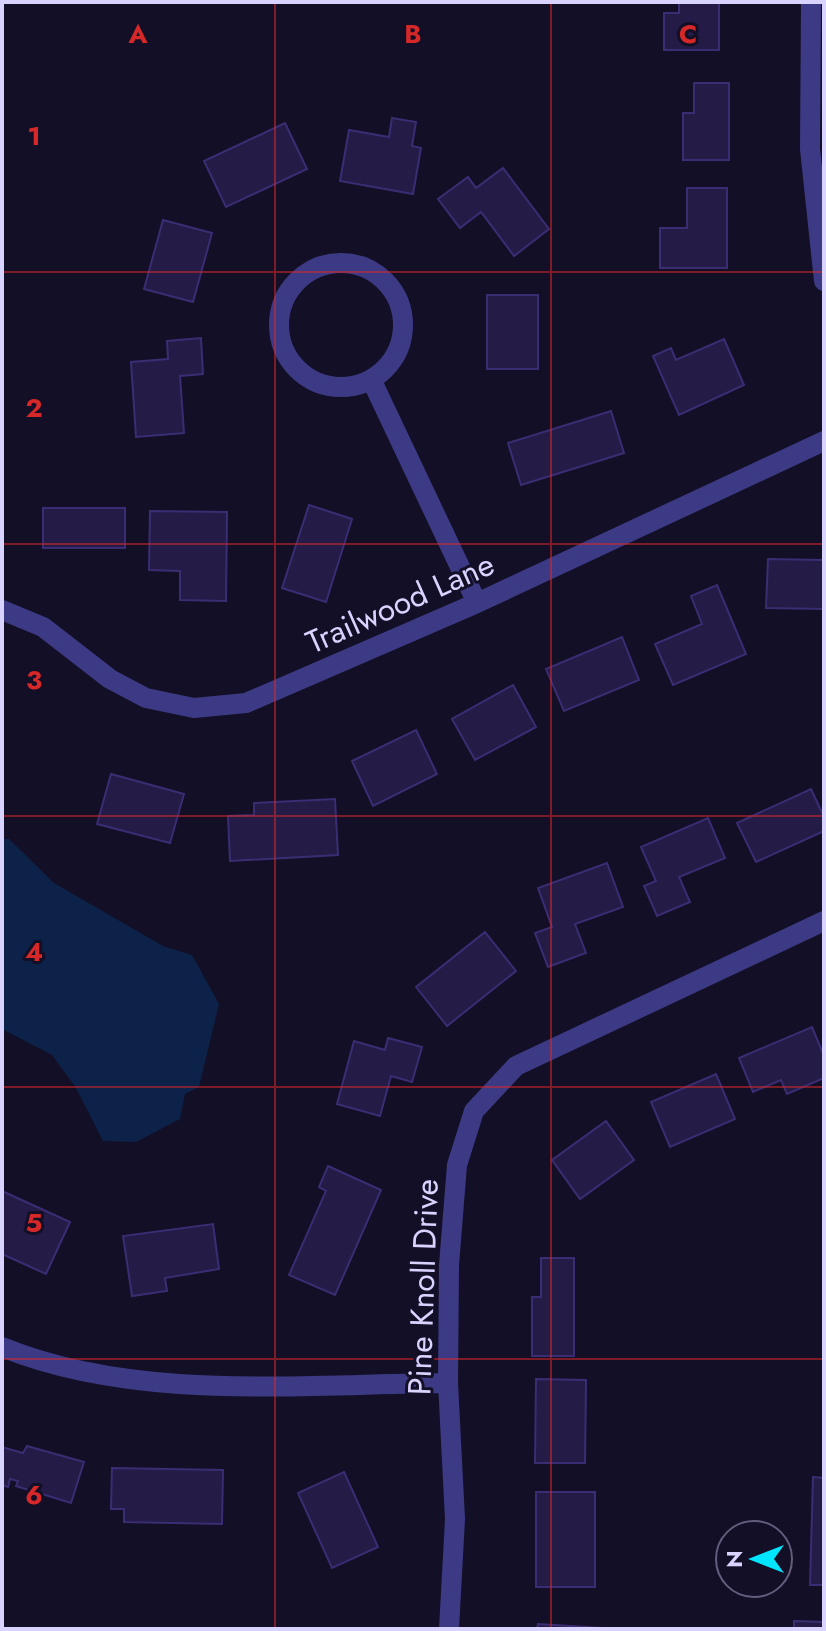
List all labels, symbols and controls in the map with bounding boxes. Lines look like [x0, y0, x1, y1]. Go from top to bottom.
text: A [127, 15, 148, 53]
text: B [404, 15, 422, 53]
text: C [679, 15, 697, 53]
text: 1 [27, 117, 41, 155]
text: 2 [25, 389, 43, 427]
street label: Trailwood Lane [299, 541, 501, 665]
text: 3 [26, 661, 42, 699]
text: 4 [25, 933, 43, 971]
street label: Pine Knoll Drive [396, 1178, 450, 1396]
text: 5 [26, 1204, 42, 1242]
text: 6 [25, 1476, 43, 1514]
north arrow [714, 1519, 794, 1599]
text: N [718, 1550, 750, 1568]

